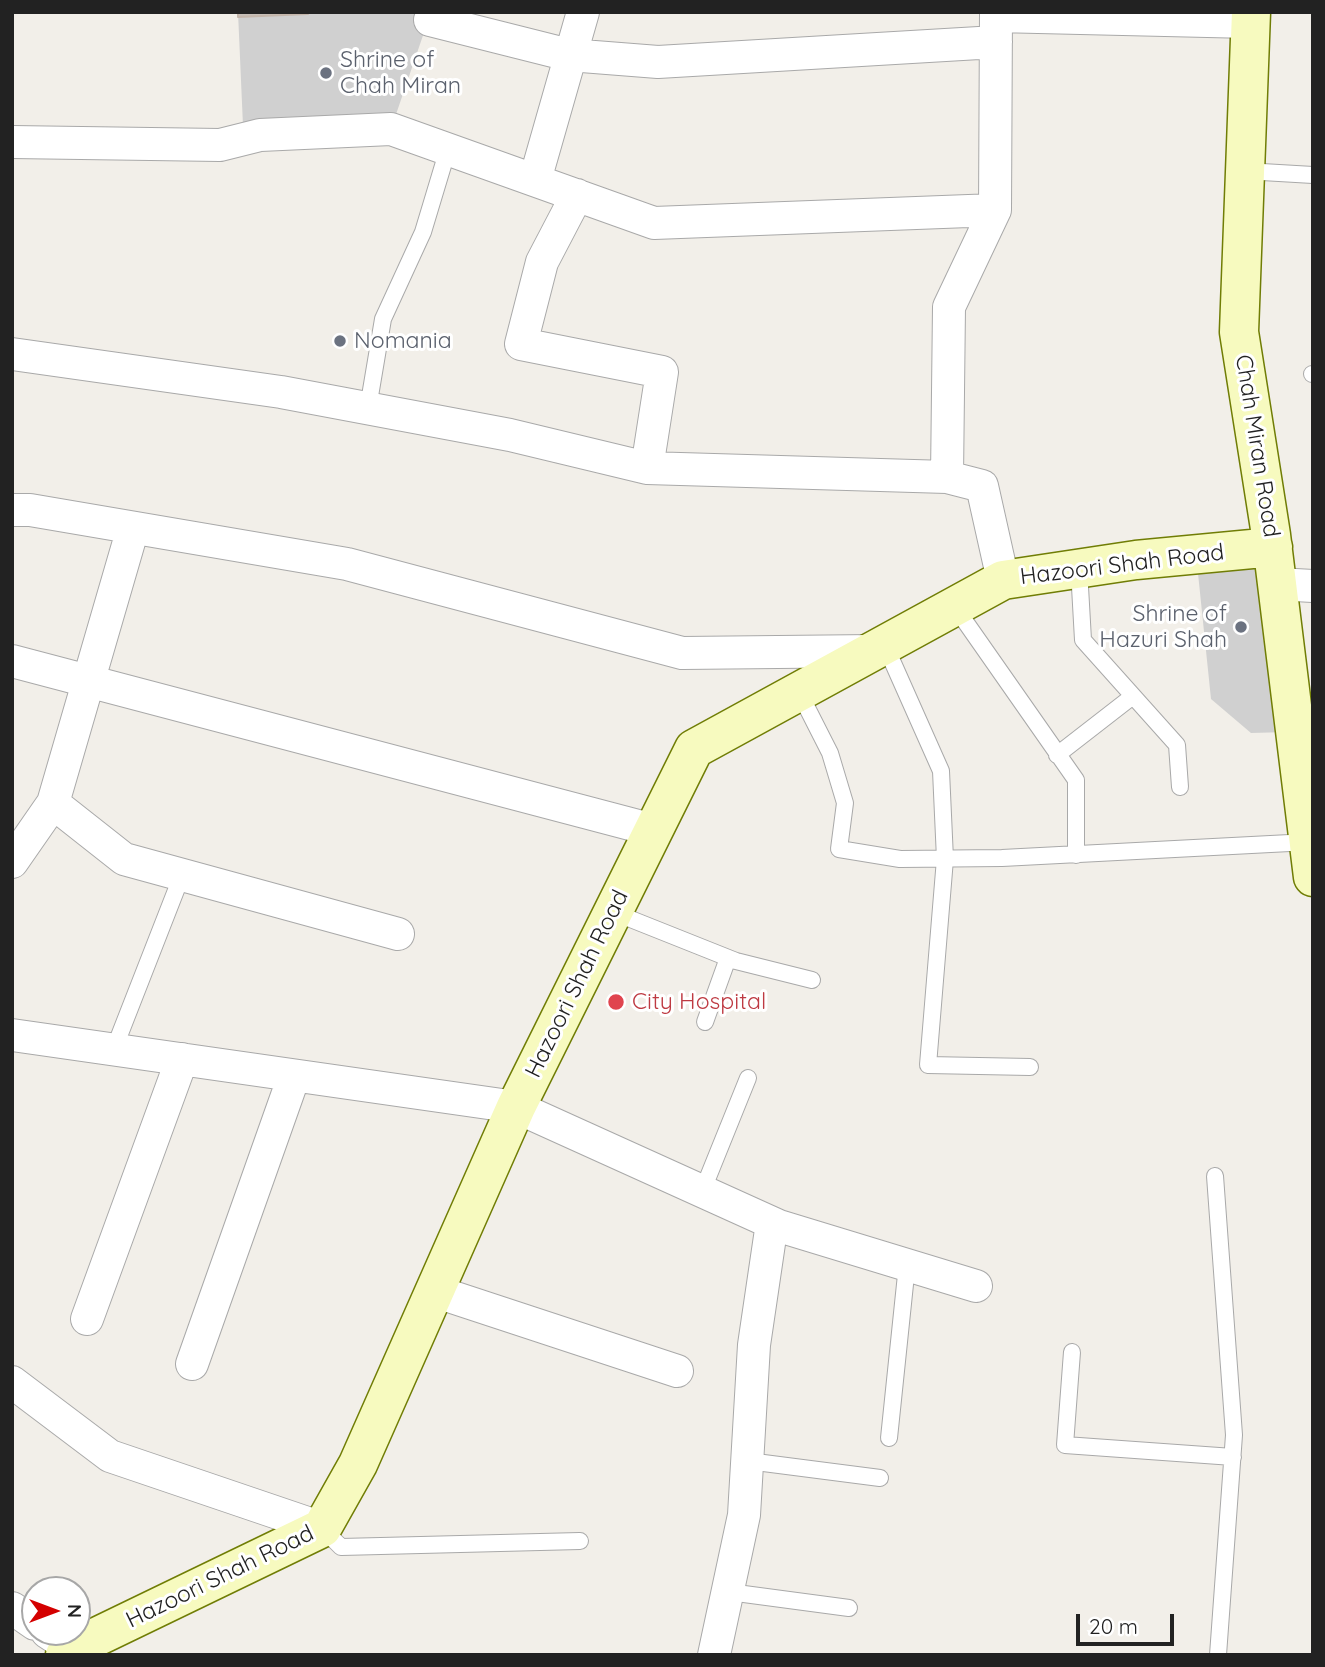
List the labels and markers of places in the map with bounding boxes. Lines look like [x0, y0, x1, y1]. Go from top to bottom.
place label: Shrine of Chah Miran [340, 46, 461, 100]
marker: Shrine of Chah Miran [318, 65, 334, 81]
place label: Nomania [354, 327, 452, 355]
marker: Nomania [332, 333, 348, 349]
place label: Shrine of Hazuri Shah [1099, 600, 1227, 654]
marker: Shrine of Hazuri Shah [1233, 619, 1249, 635]
place label: City Hospital [632, 988, 766, 1016]
marker: City Hospital [606, 992, 626, 1012]

